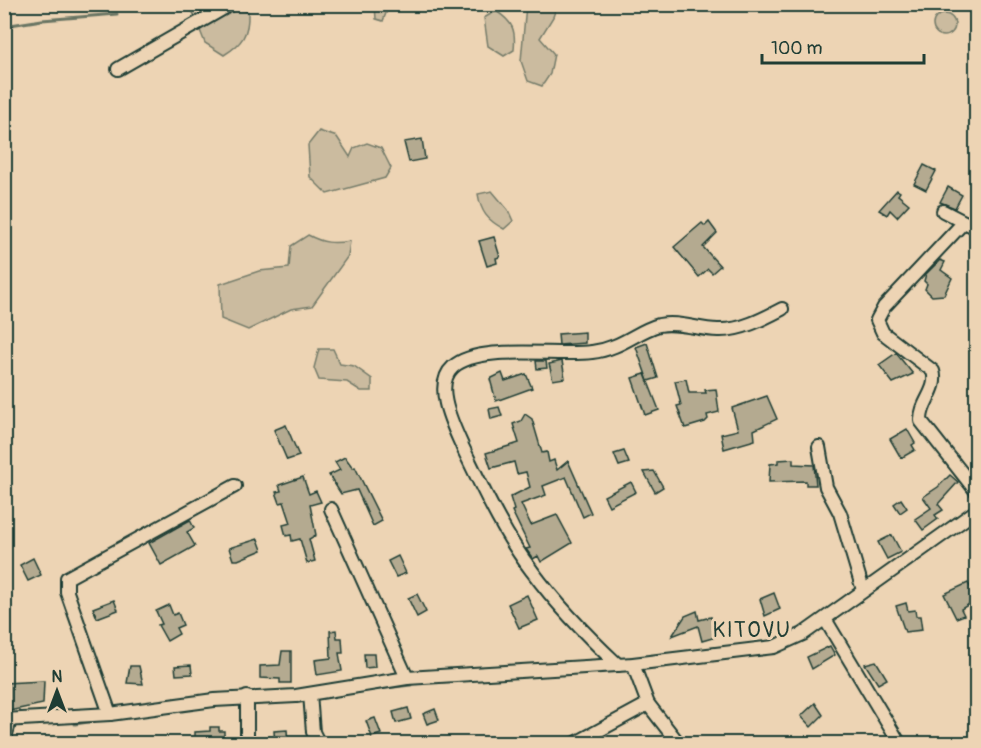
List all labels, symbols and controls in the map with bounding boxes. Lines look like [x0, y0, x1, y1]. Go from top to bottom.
scale bar [762, 27, 924, 65]
text: 100 m [771, 37, 823, 60]
district label: KITOVU [712, 617, 792, 644]
north arrow [27, 661, 87, 721]
text: N [52, 667, 63, 687]

